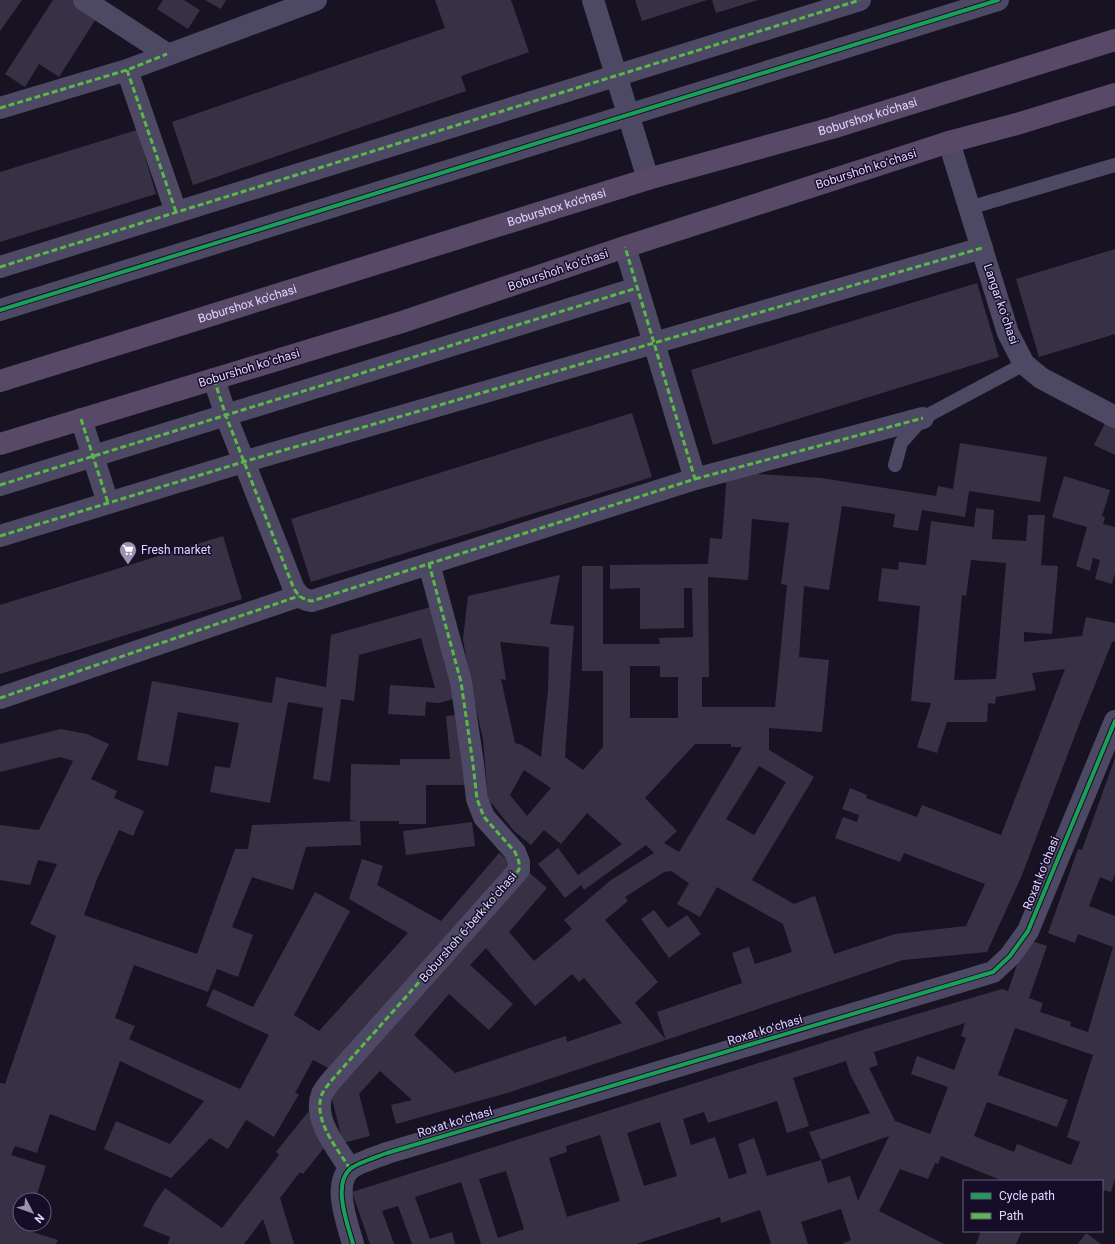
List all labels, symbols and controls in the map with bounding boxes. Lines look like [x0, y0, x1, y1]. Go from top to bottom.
street label: Boburshox ko'chasi [817, 95, 919, 138]
street label: Boburshoh koʻchasi [814, 146, 918, 192]
street label: Boburshox ko'chasi [505, 186, 608, 229]
street label: Boburshoh koʻchasi [506, 246, 610, 294]
street label: Langar koʻchasi [981, 262, 1021, 346]
street label: Boburshox ko'chasi [196, 282, 298, 326]
street label: Boburshoh koʻchasi [197, 346, 301, 390]
supermarket icon: Fresh market [118, 540, 138, 565]
place label: Fresh market [141, 543, 211, 557]
street label: Roxat koʻchasi [1020, 834, 1062, 912]
street label: Boburshoh 6-berk koʻchasi [416, 869, 520, 985]
street label: Roxat koʻchasi [726, 1012, 804, 1048]
street label: Roxat koʻchasi [416, 1104, 494, 1140]
legend [963, 1180, 1103, 1232]
text: Cycle path [999, 1189, 1055, 1203]
north arrow [12, 1192, 52, 1232]
text: Path [999, 1209, 1024, 1223]
text: N [32, 1211, 47, 1226]

